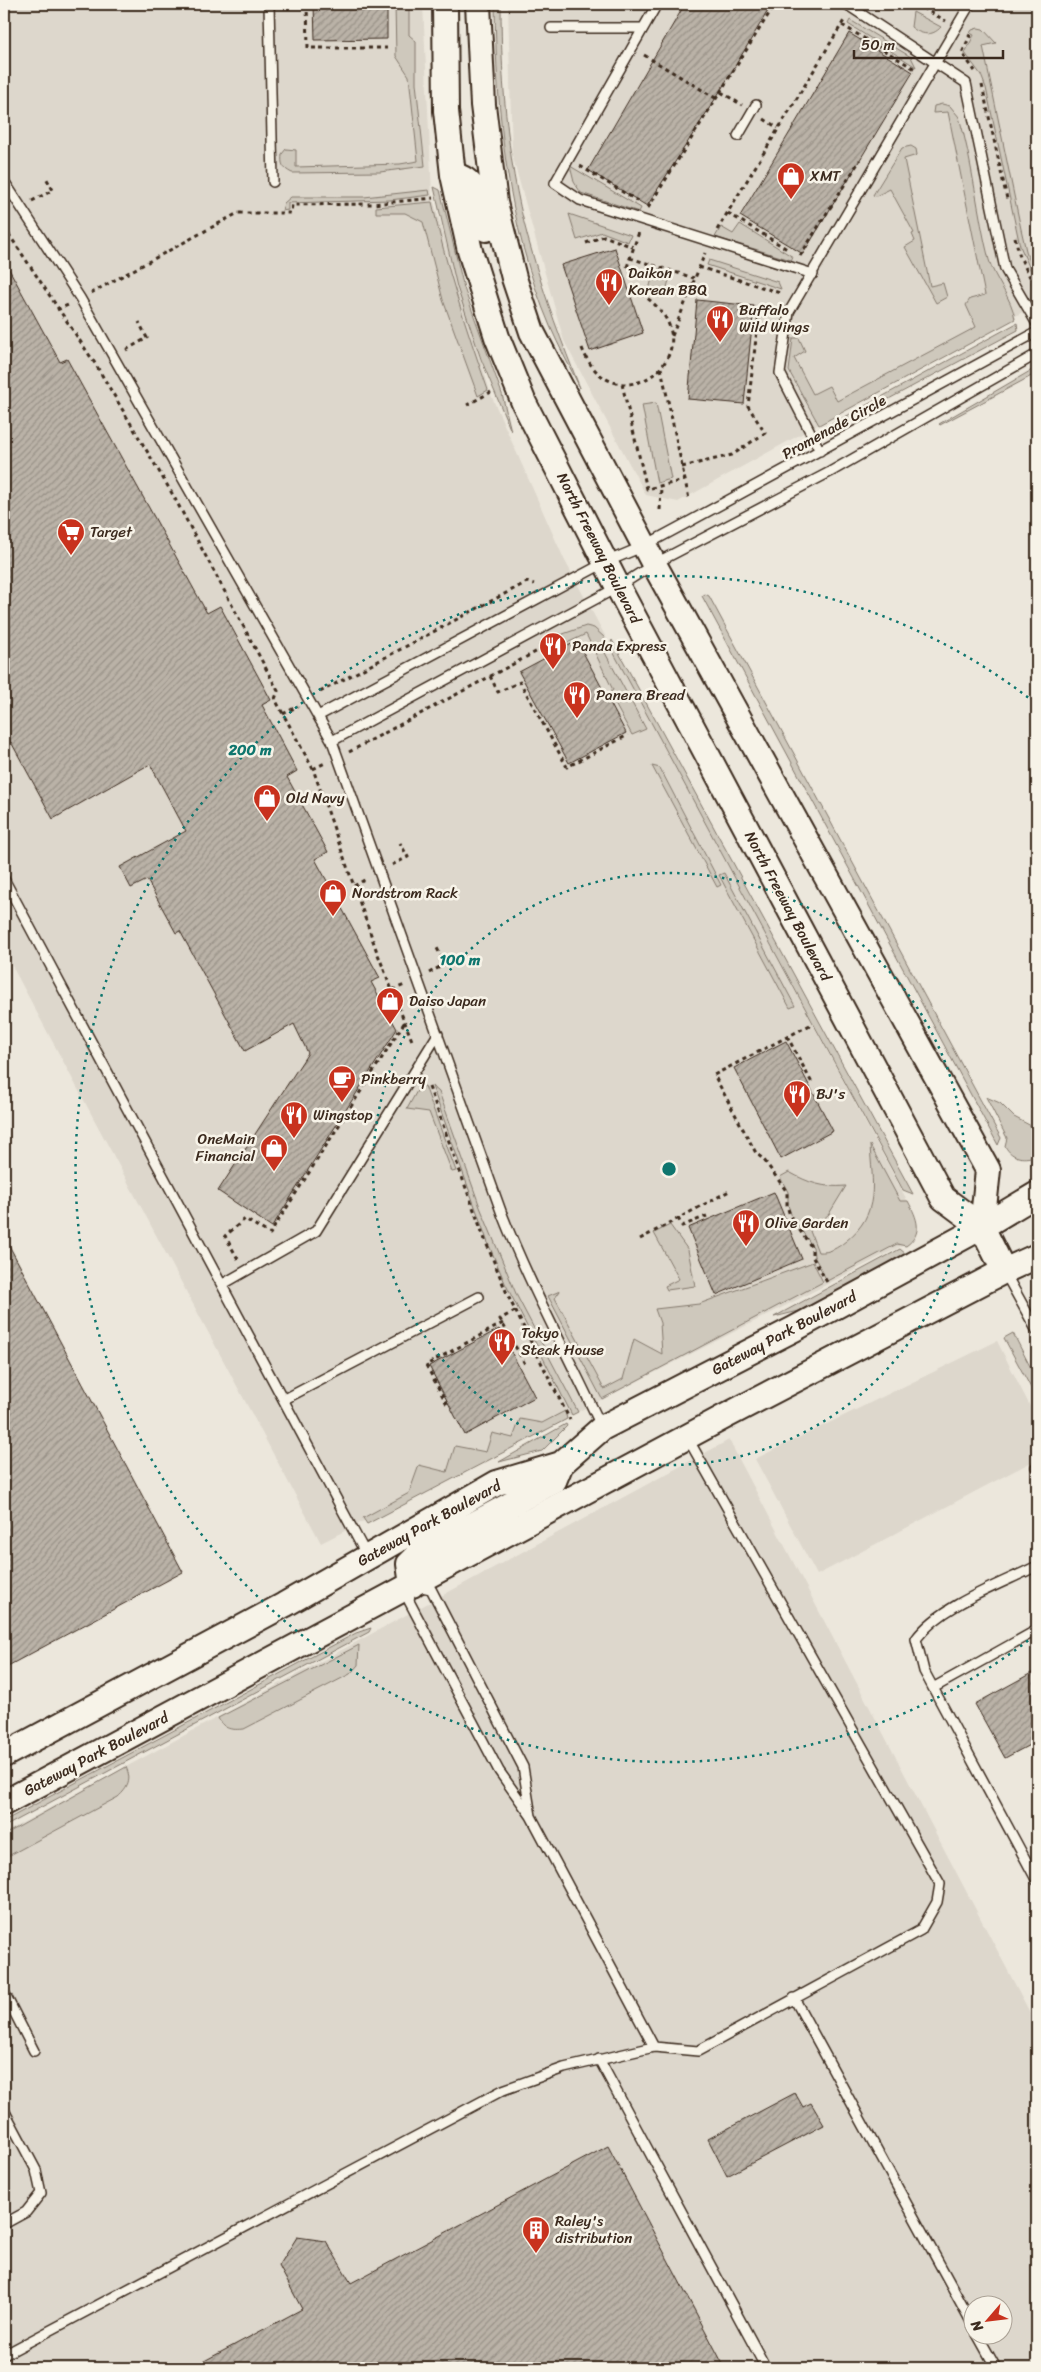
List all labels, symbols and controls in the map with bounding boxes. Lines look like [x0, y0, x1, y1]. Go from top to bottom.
scale bar [854, 28, 1002, 60]
text: 50 m [861, 32, 896, 58]
shop icon: XMT [776, 161, 806, 200]
place label: XMT [809, 163, 842, 189]
place label: Daikon Korean BBQ [628, 260, 707, 303]
restaurant icon: Daikon Korean BBQ [594, 267, 624, 306]
place label: Buffalo Wild Wings [739, 297, 809, 340]
restaurant icon: Buffalo Wild Wings [705, 304, 735, 343]
street label: Promenade Circle [777, 388, 891, 466]
street label: North Freeway Boulevard [550, 468, 649, 629]
supermarket icon: Target [56, 517, 86, 556]
place label: Target [90, 519, 133, 545]
restaurant icon: Panda Express [538, 631, 568, 670]
place label: Panda Express [572, 633, 666, 659]
restaurant icon: Panera Bread [562, 680, 592, 719]
place label: Panera Bread [596, 682, 686, 708]
text: 200 m [227, 737, 272, 763]
shop icon: Old Navy [252, 783, 282, 822]
place label: Old Navy [286, 785, 345, 811]
street label: North Freeway Boulevard [737, 826, 839, 987]
shop icon: Nordstrom Rack [318, 878, 348, 917]
place label: Nordstrom Rack [352, 880, 458, 906]
text: 100 m [440, 947, 481, 973]
shop icon: Daiso Japan [375, 986, 405, 1025]
place label: Daiso Japan [409, 988, 486, 1014]
cafe icon: Pinkberry [327, 1064, 357, 1103]
place label: Pinkberry [361, 1066, 426, 1092]
restaurant icon: BJ's [782, 1079, 812, 1118]
place label: BJ's [816, 1081, 845, 1107]
restaurant icon: Wingstop [279, 1100, 309, 1139]
place label: Wingstop [313, 1102, 373, 1128]
place label: OneMain Financial [196, 1126, 256, 1169]
shop icon: OneMain Financial [259, 1133, 289, 1172]
centre of rings [660, 1160, 678, 1178]
restaurant icon: Olive Garden [731, 1208, 761, 1247]
place label: Olive Garden [765, 1210, 848, 1236]
street label: Gateway Park Boulevard [707, 1283, 862, 1382]
place label: Tokyo Steak House [521, 1320, 604, 1363]
restaurant icon: Tokyo Steak House [487, 1327, 517, 1366]
street label: Gateway Park Boulevard [352, 1472, 507, 1573]
street label: Gateway Park Boulevard [19, 1704, 174, 1803]
place label: Raley's distribution [555, 2208, 632, 2251]
building icon: Raley's distribution [521, 2215, 551, 2254]
north arrow [964, 2294, 1014, 2344]
text: N [964, 2315, 991, 2337]

